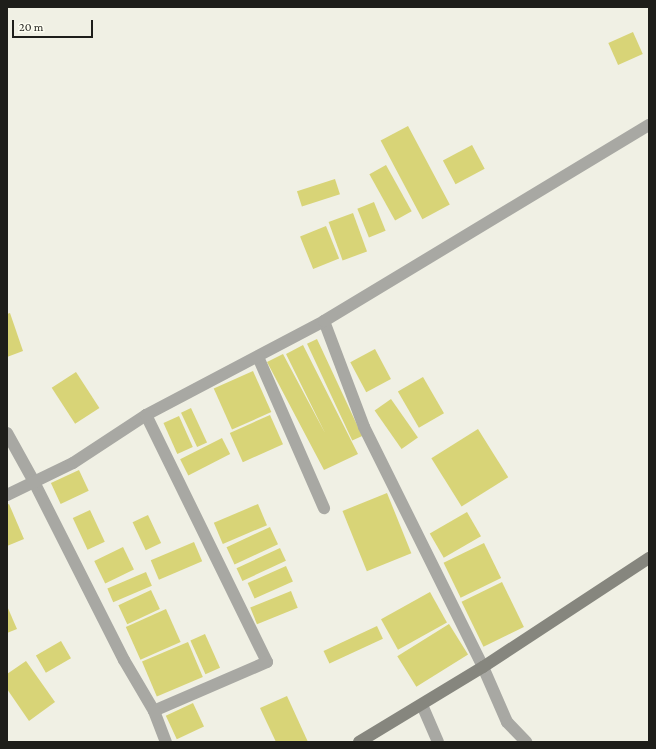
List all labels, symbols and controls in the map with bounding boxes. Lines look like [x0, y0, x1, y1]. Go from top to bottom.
scale bar [14, 12, 95, 38]
text: 20 m [19, 20, 43, 34]

